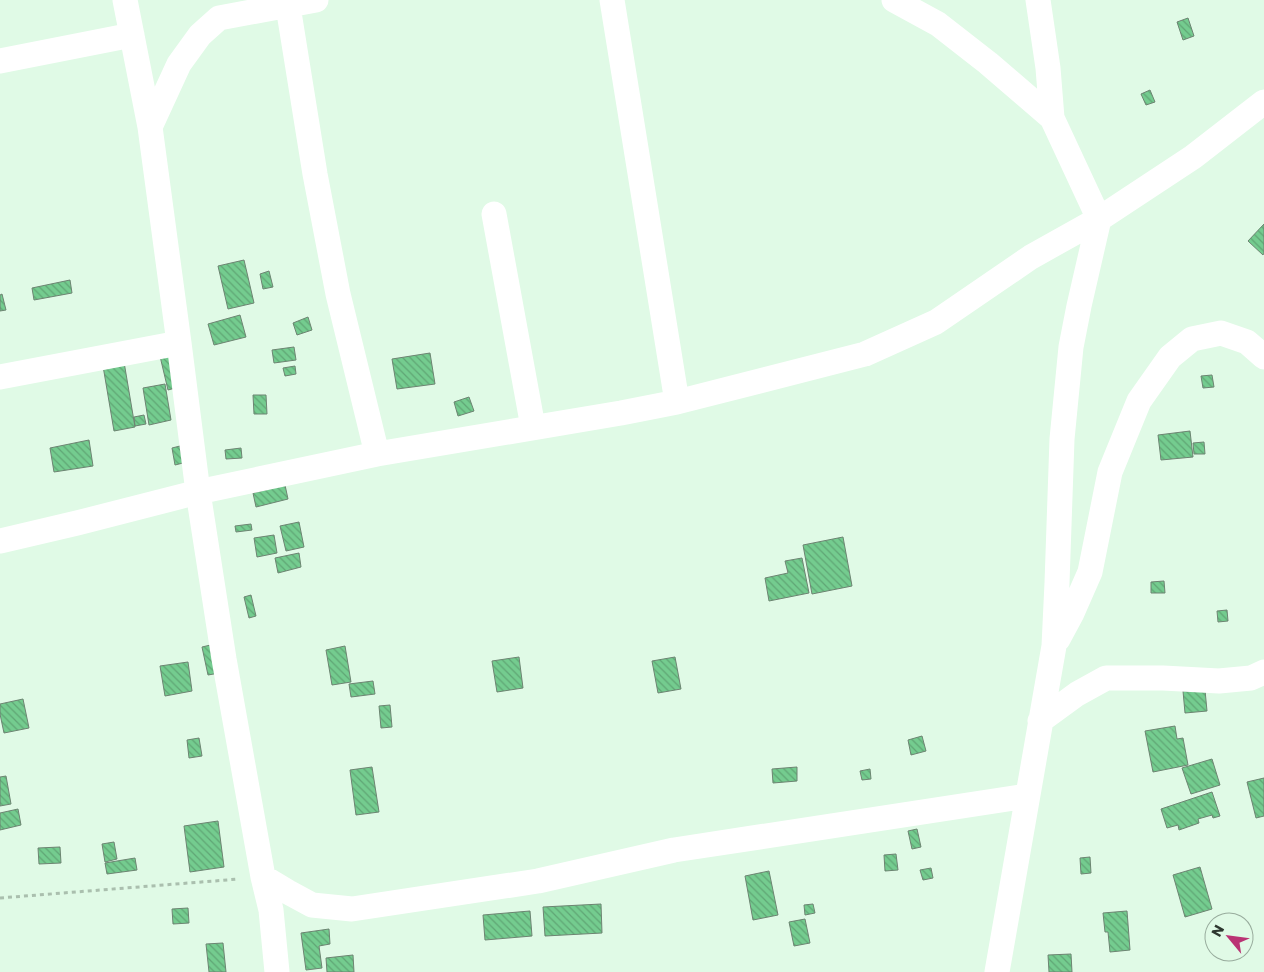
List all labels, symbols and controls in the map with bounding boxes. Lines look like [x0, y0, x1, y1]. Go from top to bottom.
north arrow [1204, 912, 1254, 962]
text: N [1206, 921, 1229, 940]

